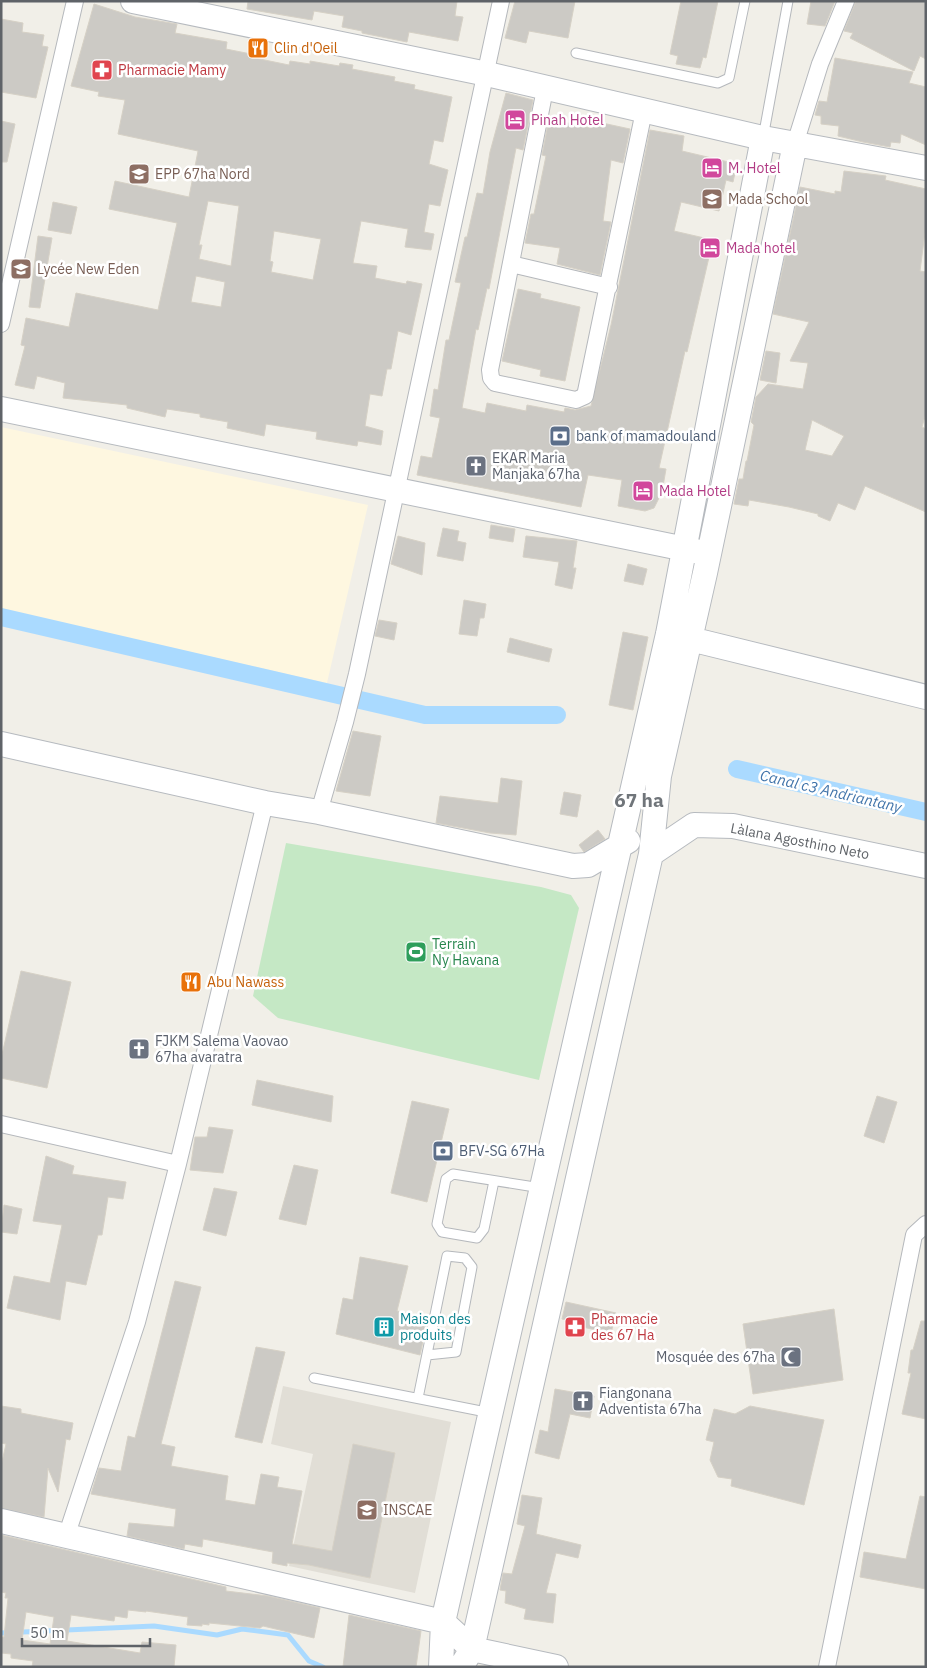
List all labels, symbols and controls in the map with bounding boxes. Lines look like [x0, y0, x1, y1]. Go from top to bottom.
restaurant icon: Clin d'Oeil [246, 36, 270, 60]
place label: Clin d'Oeil [274, 39, 338, 57]
pharmacy icon: Pharmacie Mamy [90, 58, 114, 82]
place label: Pharmacie Mamy [118, 61, 226, 79]
hotel icon: Pinah Hotel [503, 108, 527, 132]
place label: Pinah Hotel [531, 111, 604, 129]
hotel icon: M. Hotel [700, 156, 724, 180]
place label: M. Hotel [728, 159, 781, 177]
school or university icon: EPP 67ha Nord [127, 162, 151, 186]
place label: EPP 67ha Nord [155, 165, 250, 183]
school or university icon: Mada School [700, 187, 724, 211]
place label: Mada School [728, 190, 809, 208]
hotel icon: Mada hotel [698, 236, 722, 260]
place label: Mada hotel [726, 239, 796, 257]
school or university icon: Lycée New Eden [9, 257, 33, 281]
place label: Lycée New Eden [37, 260, 139, 278]
bank icon: bank of mamadouland [548, 424, 572, 448]
place label: bank of mamadouland [576, 427, 717, 445]
place label: EKAR Maria Manjaka 67ha [492, 449, 581, 483]
church icon: EKAR Maria Manjaka 67ha [464, 454, 488, 478]
hotel icon: Mada Hotel [631, 479, 655, 503]
place label: Mada Hotel [659, 482, 731, 500]
water label: Canal c3 Andriantany [758, 765, 904, 817]
district label: 67 ha [614, 788, 664, 812]
street label: Làlana Agosthino Neto [729, 819, 871, 863]
place label: Terrain Ny Havana [432, 935, 500, 969]
sports icon: Terrain Ny Havana [404, 940, 428, 964]
restaurant icon: Abu Nawass [179, 970, 203, 994]
place label: Abu Nawass [207, 973, 285, 991]
place label: FJKM Salema Vaovao 67ha avaratra [155, 1032, 288, 1066]
church icon: FJKM Salema Vaovao 67ha avaratra [127, 1037, 151, 1061]
bank icon: BFV-SG 67Ha [431, 1139, 455, 1163]
place label: BFV-SG 67Ha [459, 1142, 545, 1160]
place label: Maison des produits [400, 1310, 471, 1344]
place label: Pharmacie des 67 Ha [591, 1310, 658, 1344]
building icon: Maison des produits [372, 1315, 396, 1339]
pharmacy icon: Pharmacie des 67 Ha [563, 1315, 587, 1339]
mosque icon: Mosquée des 67ha [779, 1345, 803, 1369]
place label: Mosquée des 67ha [656, 1348, 776, 1366]
place label: Fiangonana Adventista 67ha [599, 1384, 702, 1418]
church icon: Fiangonana Adventista 67ha [571, 1389, 595, 1413]
school or university icon: INSCAE [355, 1498, 379, 1522]
place label: INSCAE [383, 1501, 432, 1519]
scale bar [22, 1616, 150, 1648]
text: 50 m [30, 1623, 65, 1642]

